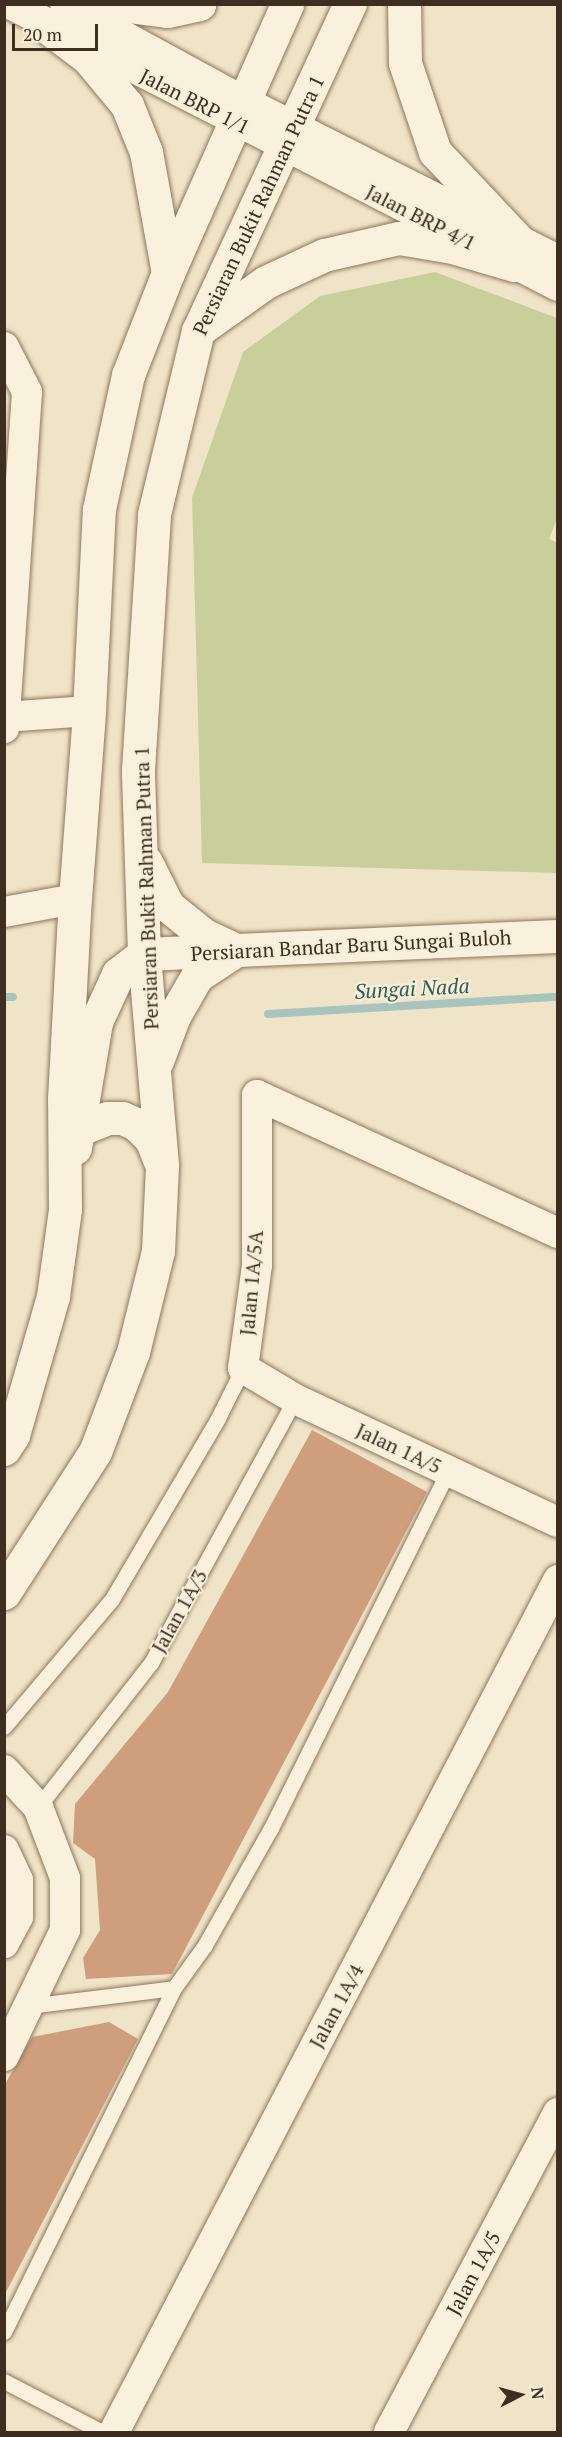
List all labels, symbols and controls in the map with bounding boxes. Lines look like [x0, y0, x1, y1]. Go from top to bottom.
scale bar [15, 12, 100, 50]
text: 20 m [23, 22, 62, 46]
street label: Jalan BRP 1/1 [136, 63, 254, 139]
street label: Persiaran Bukit Rahman Putra 1 [187, 71, 329, 339]
street label: Jalan BRP 4/1 [362, 179, 480, 255]
street label: Persiaran Bukit Rahman Putra 1 [129, 746, 163, 1030]
street label: Persiaran Bandar Baru Sungai Buloh [190, 925, 512, 965]
water label: Sungai Nada [354, 972, 470, 1004]
street label: Jalan 1A/5A [234, 1230, 268, 1336]
street label: Jalan 1A/5 [352, 1418, 446, 1478]
street label: Jalan 1A/3 [146, 1565, 212, 1657]
street label: Jalan 1A/4 [304, 1960, 368, 2052]
street label: Jalan 1A/5 [441, 2227, 505, 2319]
north arrow [490, 2365, 550, 2425]
text: N [526, 2386, 549, 2400]

